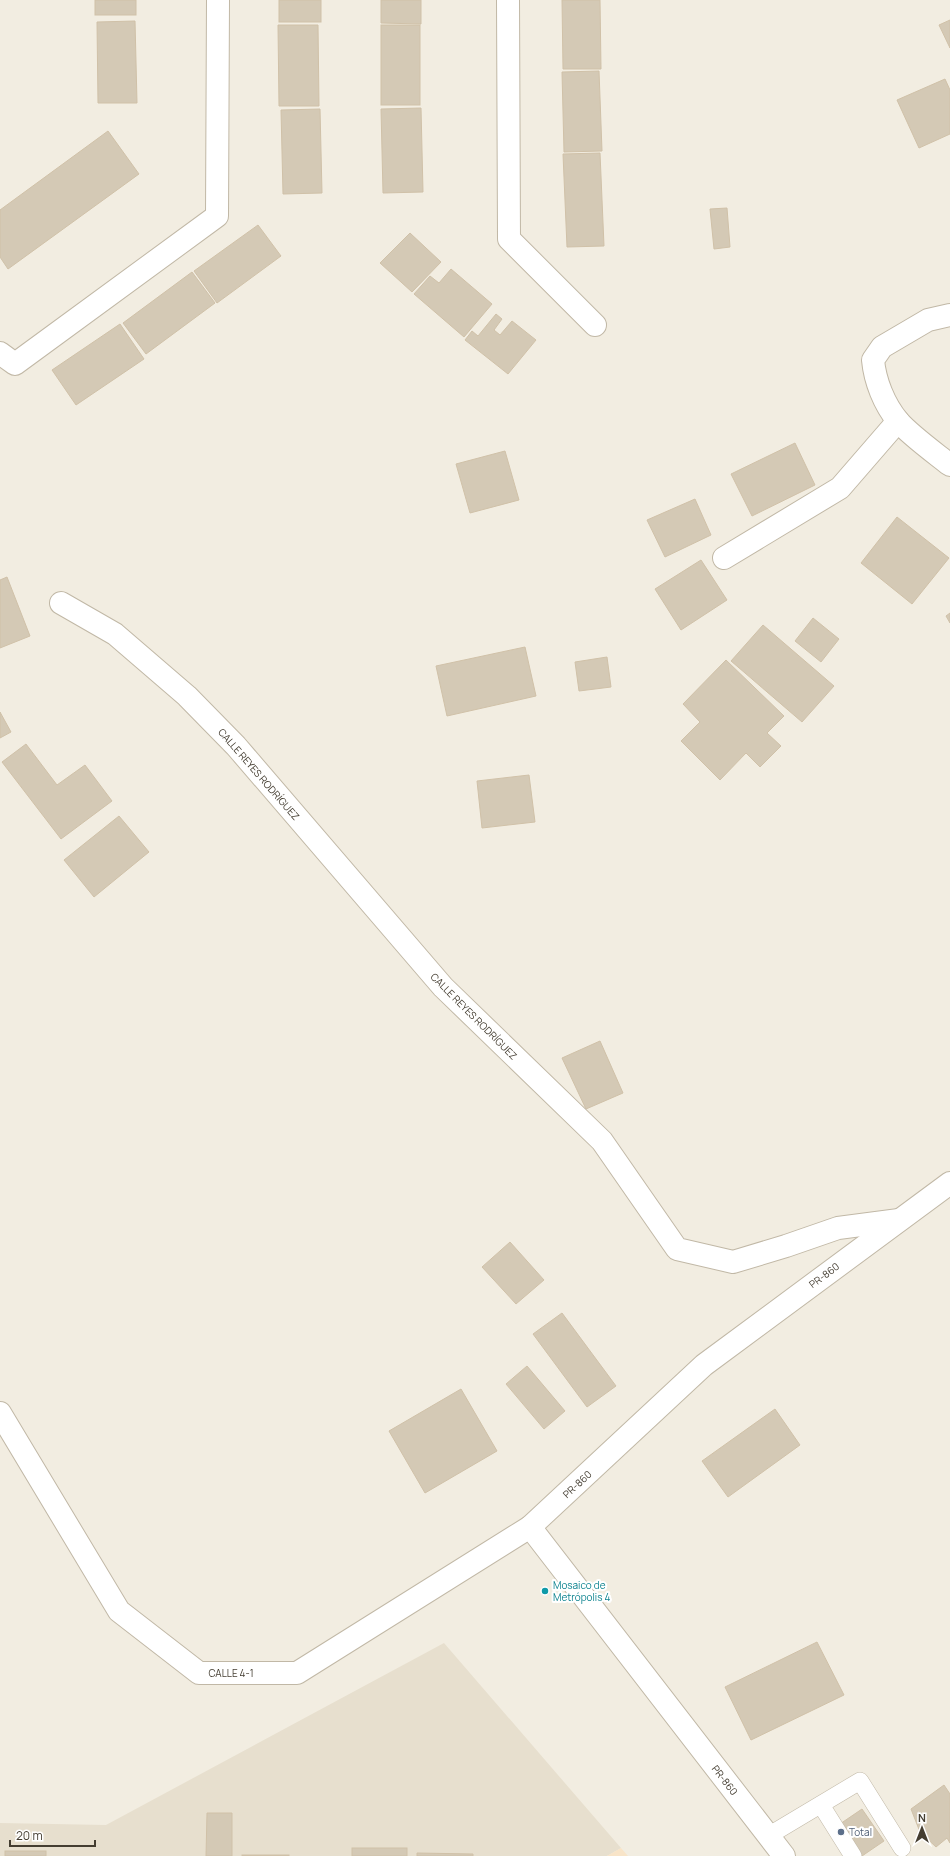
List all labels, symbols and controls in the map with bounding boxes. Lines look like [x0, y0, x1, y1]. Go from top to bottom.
street label: CALLE REYES RODRÍGUEZ [215, 725, 303, 823]
street label: CALLE REYES RODRÍGUEZ [428, 970, 520, 1062]
street label: PR-860 [806, 1259, 842, 1291]
street label: PR-860 [560, 1467, 594, 1501]
place label: Mosaico de Metrópolis 4 [553, 1578, 610, 1604]
marker: Mosaico de Metrópolis 4 [540, 1586, 550, 1596]
street label: CALLE 4-1 [208, 1666, 254, 1680]
street label: PR-860 [709, 1762, 741, 1798]
north arrow [902, 1808, 942, 1848]
text: N [918, 1810, 926, 1825]
scale bar [10, 1822, 95, 1848]
place label: Total [849, 1825, 872, 1839]
text: 20 m [16, 1827, 43, 1844]
marker: Total [836, 1827, 846, 1837]

